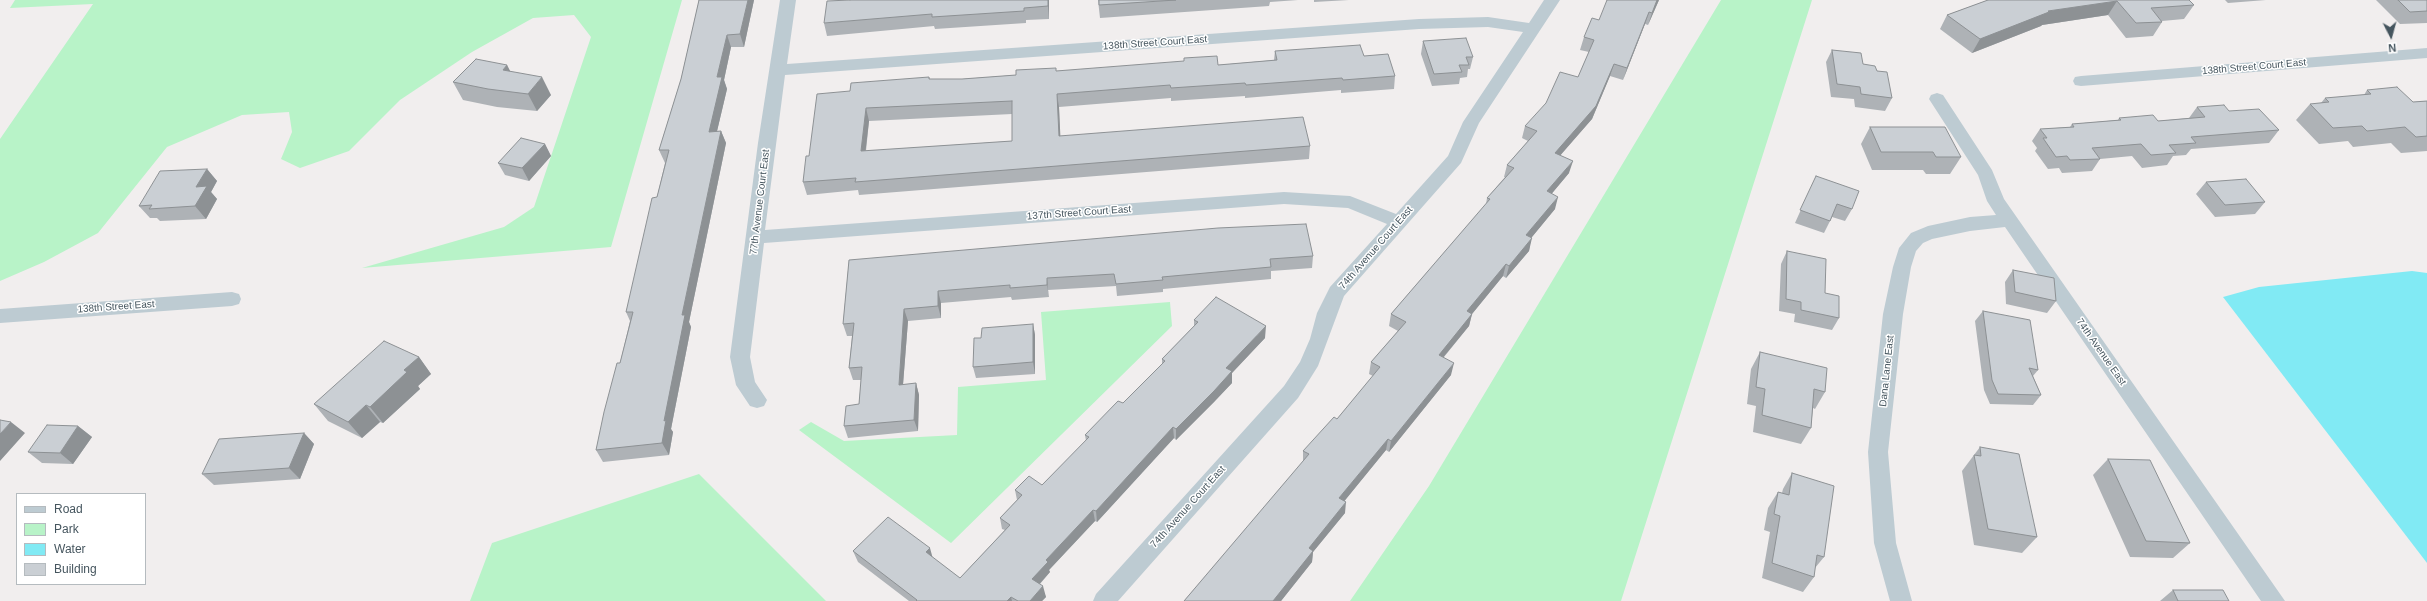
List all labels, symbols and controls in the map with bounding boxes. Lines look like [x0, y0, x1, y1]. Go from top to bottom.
north arrow [2371, 16, 2411, 56]
street label: 138th Street Court East [1102, 33, 1208, 53]
text: N [2388, 42, 2397, 54]
street label: 138th Street Court East [2201, 56, 2307, 78]
street label: 77th Avenue Court East [748, 149, 772, 255]
street label: 137th Street Court East [1026, 203, 1132, 223]
street label: 74th Avenue Court East [1337, 204, 1415, 292]
street label: 138th Street East [77, 298, 155, 316]
street label: 74th Avenue East [2073, 316, 2129, 388]
street label: Dana Lane East [1877, 335, 1897, 407]
street label: 74th Avenue Court East [1148, 464, 1228, 550]
legend [16, 493, 146, 585]
text: Road [54, 502, 83, 516]
text: Park [54, 522, 79, 536]
text: Water [54, 542, 86, 556]
text: Building [54, 562, 97, 576]

